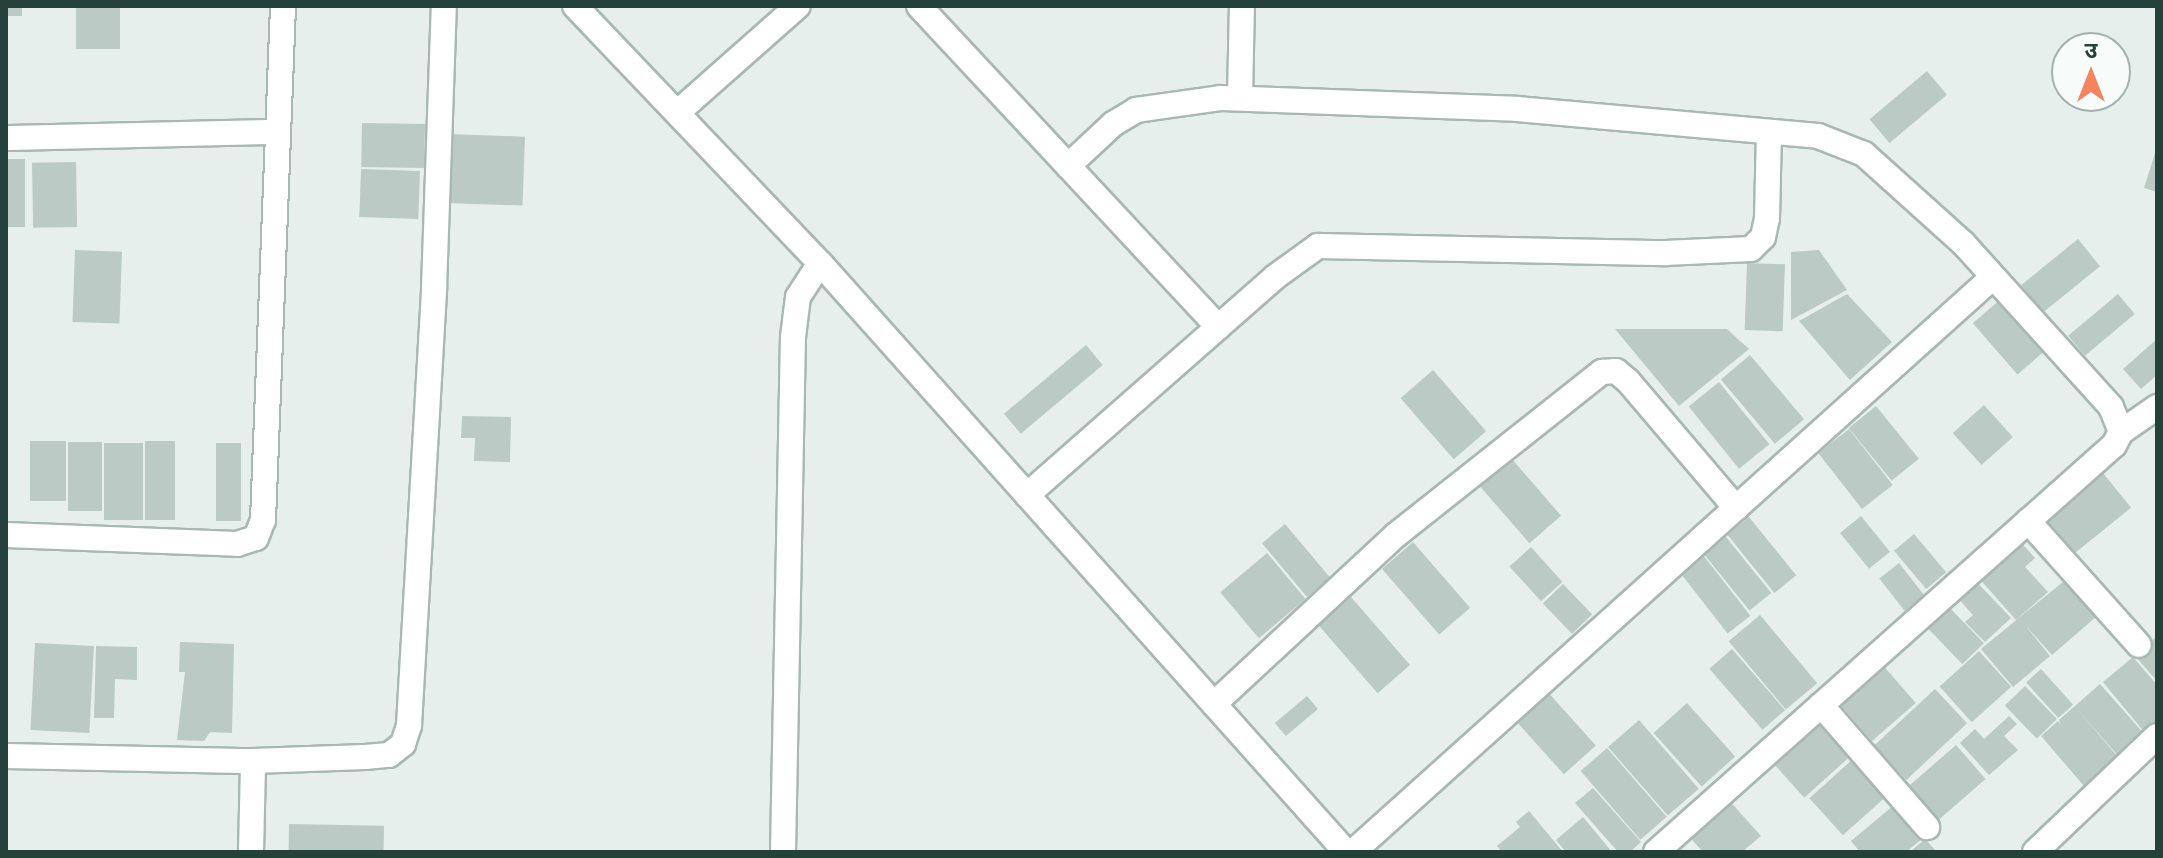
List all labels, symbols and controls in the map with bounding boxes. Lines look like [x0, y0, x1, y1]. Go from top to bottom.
north arrow [2051, 32, 2131, 112]
text: उ [2085, 35, 2097, 64]

